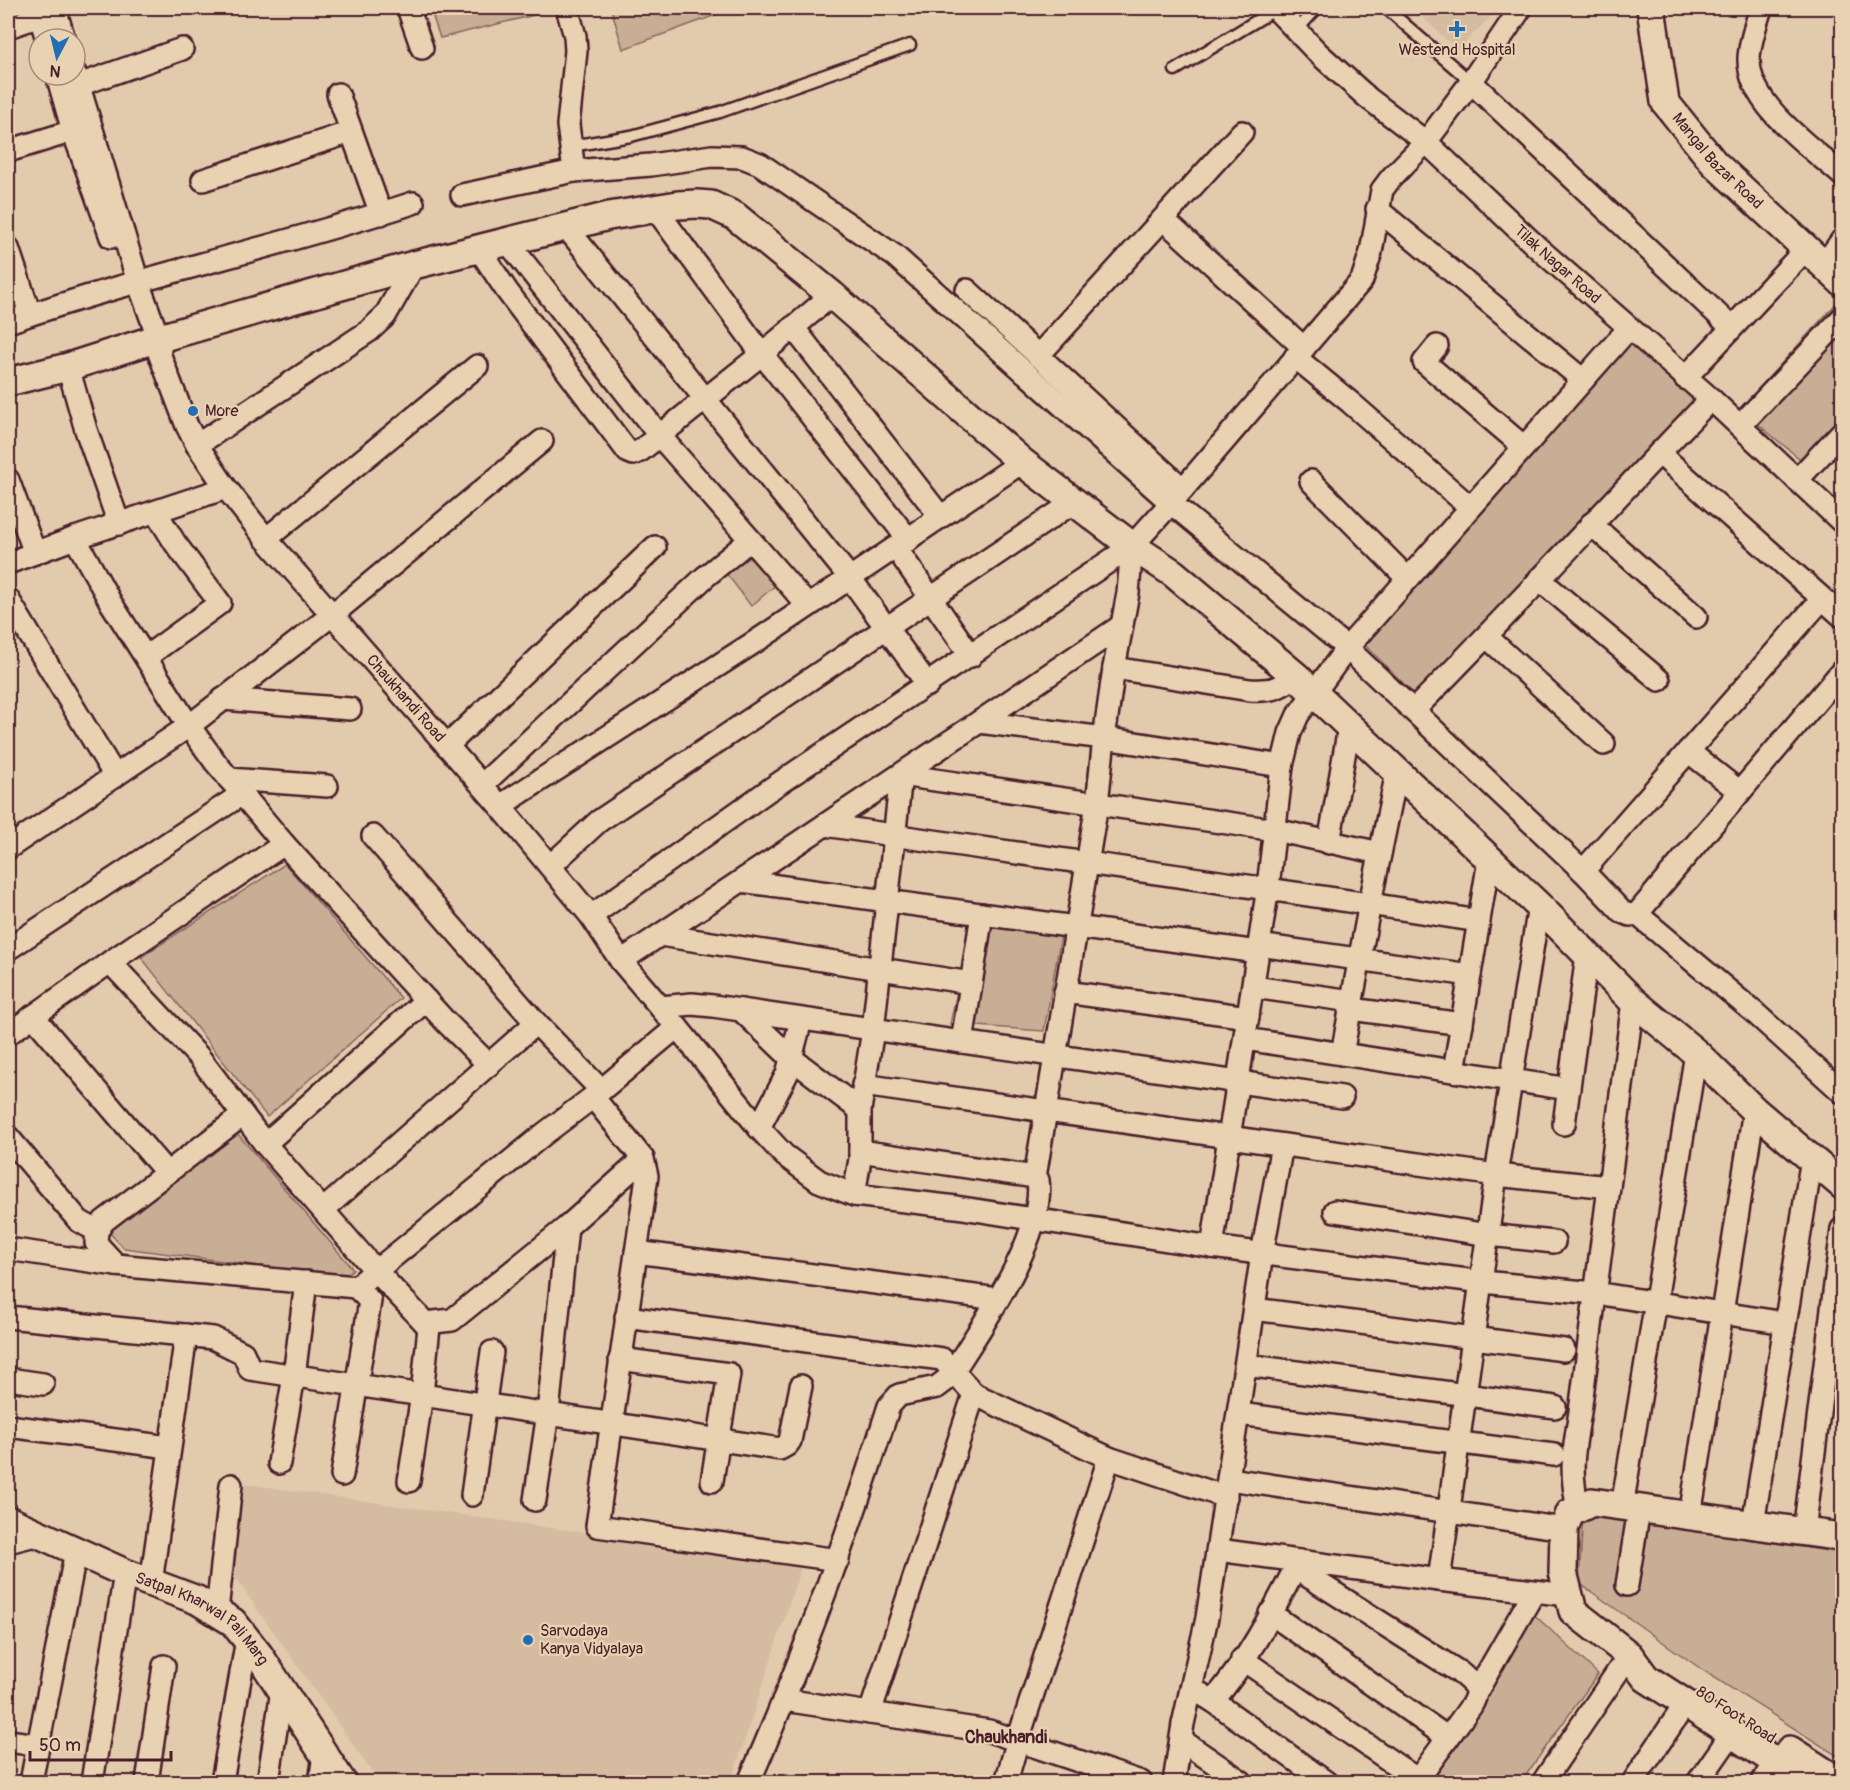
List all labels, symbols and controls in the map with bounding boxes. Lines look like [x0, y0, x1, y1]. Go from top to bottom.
marker: Westend Hospital [1448, 20, 1466, 38]
north arrow [27, 27, 87, 87]
place label: Westend Hospital [1398, 40, 1516, 60]
text: N [49, 60, 62, 81]
street label: Mangal Bazar Road [1667, 109, 1767, 213]
street label: Tilak Nagar Road [1510, 221, 1605, 308]
place label: More [205, 401, 239, 421]
marker: More [186, 404, 200, 418]
street label: Chaukhandi Road [362, 650, 450, 746]
street label: Satpal Kharwal Pali Marg [133, 1568, 273, 1669]
place label: Sarvodaya Kanya Vidyalaya [540, 1621, 643, 1659]
marker: Sarvodaya Kanya Vidyalaya [521, 1633, 535, 1647]
street label: 80 Foot Road [1692, 1682, 1780, 1748]
scale bar [30, 1724, 171, 1762]
district label: Chaukhandi [965, 1726, 1047, 1749]
text: 50 m [39, 1734, 81, 1757]

